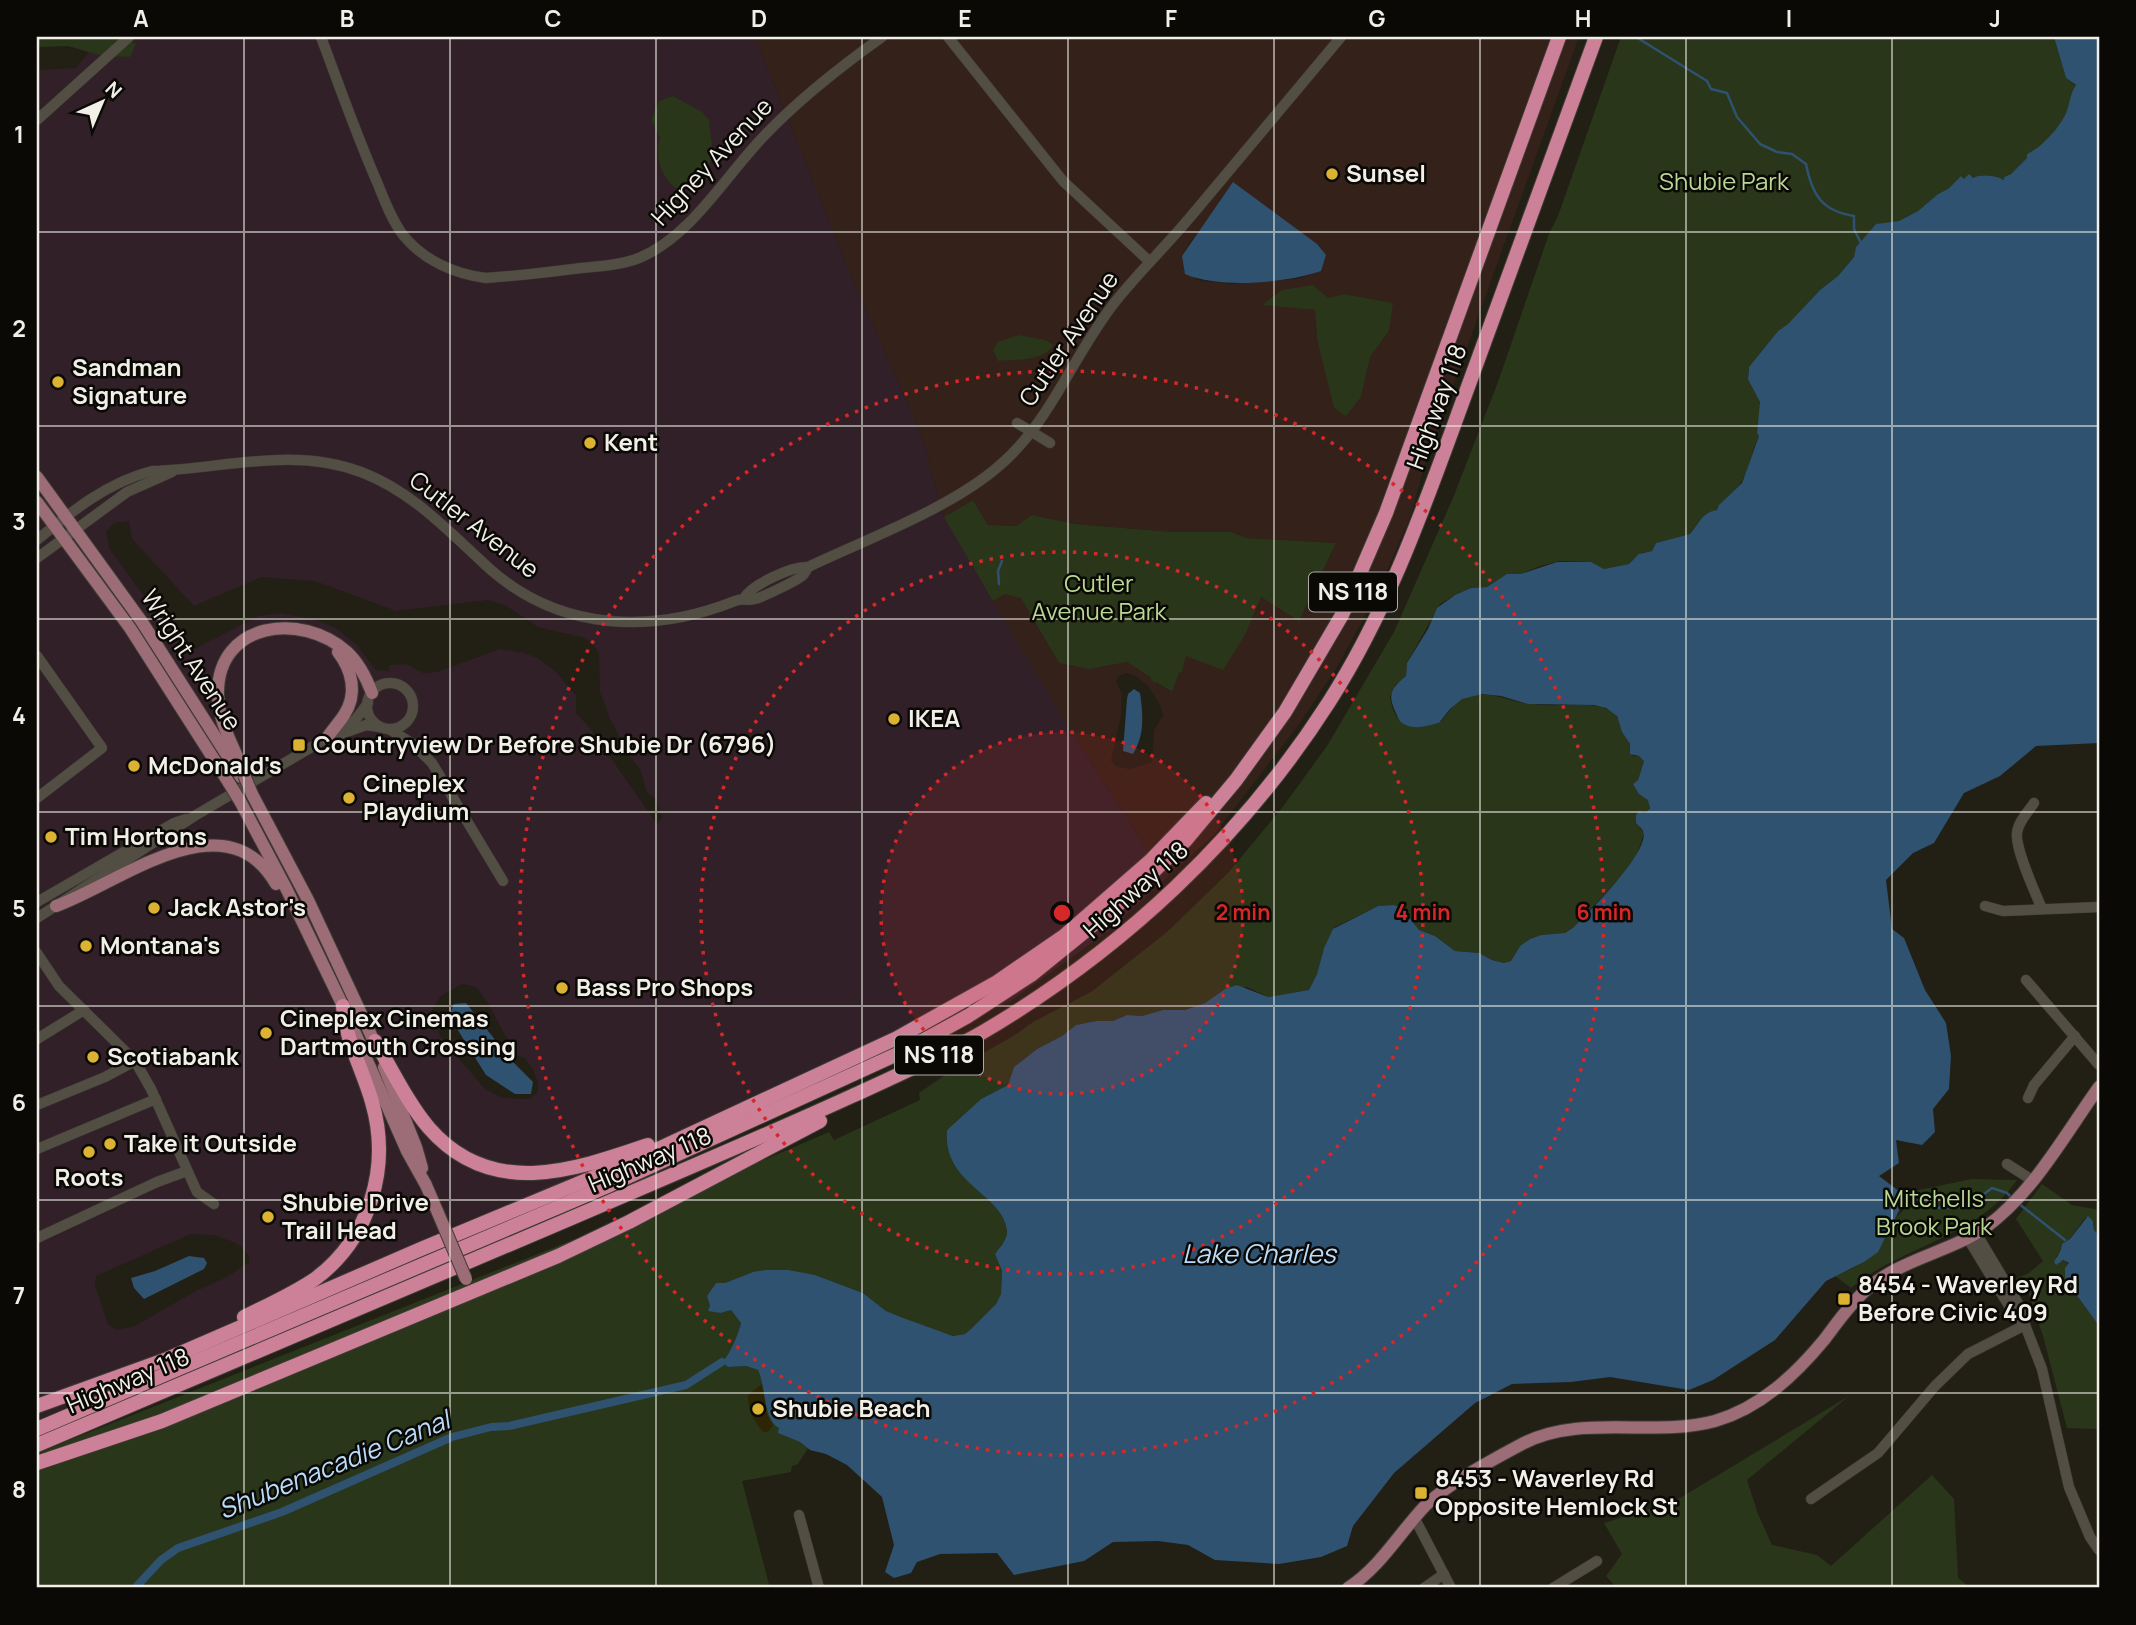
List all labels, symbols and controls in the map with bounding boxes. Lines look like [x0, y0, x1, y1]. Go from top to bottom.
text: A [133, 2, 149, 34]
text: B [340, 2, 354, 34]
text: C [545, 2, 562, 34]
text: D [751, 2, 767, 34]
text: E [958, 2, 972, 34]
text: F [1165, 2, 1177, 34]
text: G [1369, 2, 1386, 34]
text: H [1575, 2, 1591, 34]
text: I [1786, 2, 1792, 34]
text: J [1989, 2, 2001, 34]
north arrow [66, 66, 136, 136]
text: N [100, 76, 128, 104]
street label: Higney Avenue [643, 90, 779, 232]
text: 1 [14, 118, 24, 150]
place label: Sunsel [1346, 156, 1426, 189]
park label: Shubie Park [1659, 164, 1790, 197]
marker: Sunsel [1324, 166, 1340, 182]
street label: Cutler Avenue [1010, 264, 1125, 412]
text: 2 [12, 312, 26, 344]
street label: Highway 118 [1398, 339, 1473, 474]
place label: Sandman Signature [72, 350, 187, 411]
marker: Sandman Signature [50, 374, 66, 390]
place label: Kent [604, 425, 658, 458]
marker: Kent [582, 435, 598, 451]
street label: Cutler Avenue [403, 463, 547, 585]
text: 3 [12, 505, 26, 537]
park label: Cutler Avenue Park [1032, 566, 1167, 627]
road number: NS 118 [1309, 572, 1397, 612]
street label: Wright Avenue [134, 582, 250, 736]
text: 4 [12, 699, 26, 731]
place label: IKEA [908, 701, 960, 734]
marker: IKEA [886, 711, 902, 727]
place label: Countryview Dr Before Shubie Dr (6796) [313, 727, 776, 760]
marker: Countryview Dr Before Shubie Dr (6796) [291, 737, 307, 753]
place label: McDonald's [148, 748, 282, 781]
marker: McDonald's [126, 758, 142, 774]
place label: Cineplex Playdium [363, 766, 469, 827]
marker: Cineplex Playdium [341, 790, 357, 806]
place label: Tim Hortons [65, 819, 207, 852]
marker: Tim Hortons [43, 829, 59, 845]
street label: Highway 118 [1075, 833, 1195, 945]
place label: Jack Astor's [168, 890, 306, 923]
text: 5 [12, 892, 26, 924]
text: 2 min [1216, 898, 1270, 926]
text: 4 min [1396, 898, 1450, 926]
text: 6 min [1576, 898, 1632, 926]
marker: Jack Astor's [146, 900, 162, 916]
centre of rings [1050, 901, 1074, 925]
place label: Montana's [100, 928, 220, 961]
marker: Montana's [78, 938, 94, 954]
place label: Bass Pro Shops [576, 970, 753, 1003]
marker: Bass Pro Shops [554, 980, 570, 996]
place label: Cineplex Cinemas Dartmouth Crossing [280, 1001, 516, 1062]
marker: Cineplex Cinemas Dartmouth Crossing [258, 1025, 274, 1041]
road number: NS 118 [895, 1036, 983, 1074]
place label: Scotiabank [107, 1039, 240, 1072]
marker: Scotiabank [85, 1049, 101, 1065]
text: 6 [12, 1086, 26, 1118]
street label: Highway 118 [583, 1118, 716, 1199]
place label: Take it Outside [124, 1126, 297, 1159]
marker: Take it Outside [102, 1136, 118, 1152]
marker: Roots [81, 1144, 97, 1160]
place label: Roots [55, 1160, 123, 1193]
park label: Mitchells Brook Park [1876, 1181, 1993, 1242]
place label: Shubie Drive Trail Head [282, 1185, 429, 1246]
marker: Shubie Drive Trail Head [260, 1209, 276, 1225]
water label: Lake Charles [1182, 1235, 1338, 1271]
place label: 8454 - Waverley Rd Before Civic 409 [1858, 1267, 2078, 1328]
text: 7 [13, 1279, 25, 1311]
marker: 8454 - Waverley Rd Before Civic 409 [1836, 1291, 1852, 1307]
street label: Highway 118 [61, 1339, 194, 1420]
place label: Shubie Beach [772, 1391, 931, 1424]
water label: Shubenacadie Canal [213, 1400, 457, 1527]
marker: Shubie Beach [750, 1401, 766, 1417]
place label: 8453 - Waverley Rd Opposite Hemlock St [1435, 1461, 1678, 1522]
text: 8 [12, 1473, 26, 1505]
marker: 8453 - Waverley Rd Opposite Hemlock St [1413, 1485, 1429, 1501]

